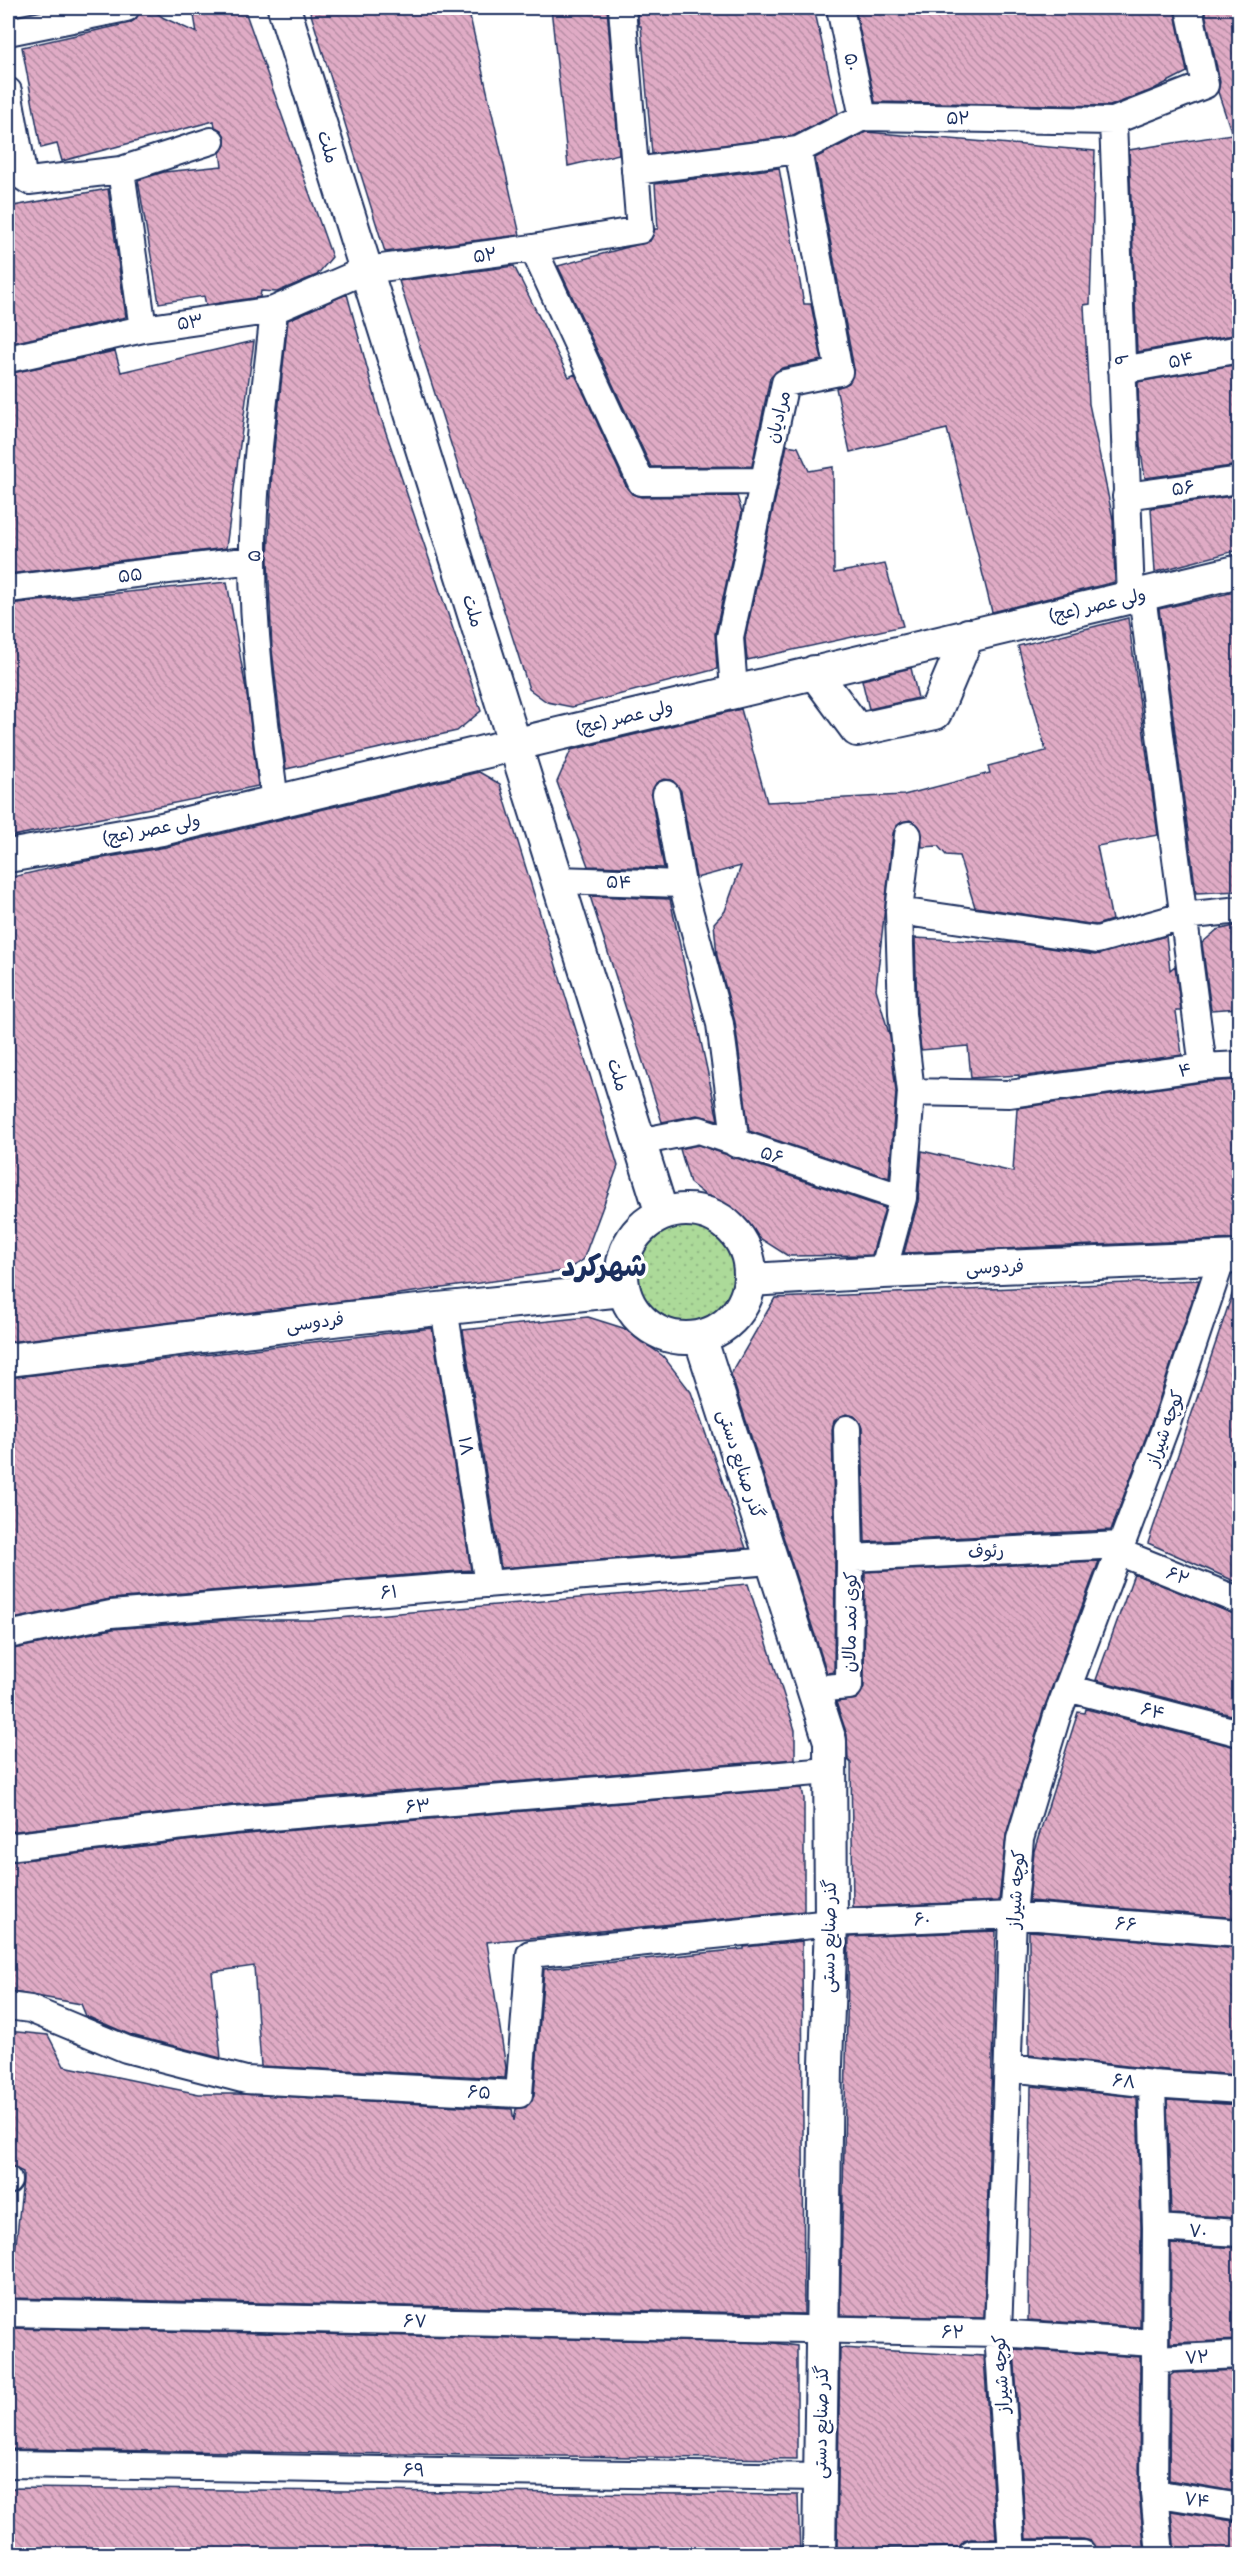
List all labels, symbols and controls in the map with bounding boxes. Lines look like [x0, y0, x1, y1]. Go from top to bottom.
street label: ۵۰ [838, 51, 865, 73]
street label: ۵۲ [946, 107, 970, 130]
street label: ملت [312, 128, 343, 166]
street label: ۵۲ [472, 243, 498, 268]
street label: ۵۳ [175, 309, 205, 336]
street label: ۵۴ [1166, 347, 1196, 374]
street label: ۹ [1111, 353, 1134, 365]
street label: مرادیان [761, 388, 796, 446]
street label: ۵۶ [1170, 475, 1196, 502]
street label: ۵ [243, 550, 266, 562]
street label: ۵۵ [116, 563, 144, 588]
street label: ولی عصر (عج) [1046, 583, 1148, 628]
street label: ملت [457, 592, 488, 630]
street label: ولی عصر (عج) [573, 695, 675, 740]
street label: ولی عصر (عج) [100, 809, 202, 850]
street label: ۵۴ [606, 871, 632, 894]
street label: ملت [602, 1056, 633, 1094]
street label: ۴ [1177, 1058, 1193, 1083]
street label: ۵۶ [757, 1141, 787, 1170]
district label: شهرکرد [561, 1248, 647, 1285]
street label: فردوسی [965, 1255, 1025, 1280]
street label: فردوسی [285, 1308, 345, 1337]
street label: کوچه شیراز [1141, 1387, 1190, 1471]
street label: گذر صنایع دستی [711, 1407, 769, 1522]
street label: ۱۸ [453, 1435, 478, 1457]
street label: رئوف [967, 1539, 1005, 1564]
street label: ۶۲ [1163, 1561, 1193, 1591]
street label: کوی نمد مالان [838, 1571, 863, 1673]
street label: ۶۱ [379, 1580, 399, 1605]
street label: ۶۴ [1138, 1697, 1168, 1726]
street label: ۶۳ [404, 1794, 432, 1819]
street label: کوچه شیراز [1002, 1849, 1031, 1931]
street label: گذر صنایع دستی [817, 1879, 843, 1993]
street label: ۶۰ [913, 1908, 931, 1931]
street label: ۶۶ [1114, 1912, 1138, 1937]
street label: ۶۸ [1111, 2069, 1137, 2094]
street label: ۶۵ [467, 2080, 491, 2105]
street label: ۷۰ [1188, 2219, 1208, 2244]
street label: ۶۷ [403, 2310, 427, 2333]
street label: ۶۲ [941, 2321, 965, 2344]
street label: کوچه شیراز [988, 2334, 1015, 2416]
street label: ۷۲ [1184, 2345, 1210, 2370]
street label: گذر صنایع دستی [809, 2365, 835, 2479]
street label: ۶۹ [403, 2459, 425, 2482]
street label: ۷۴ [1182, 2487, 1212, 2514]

